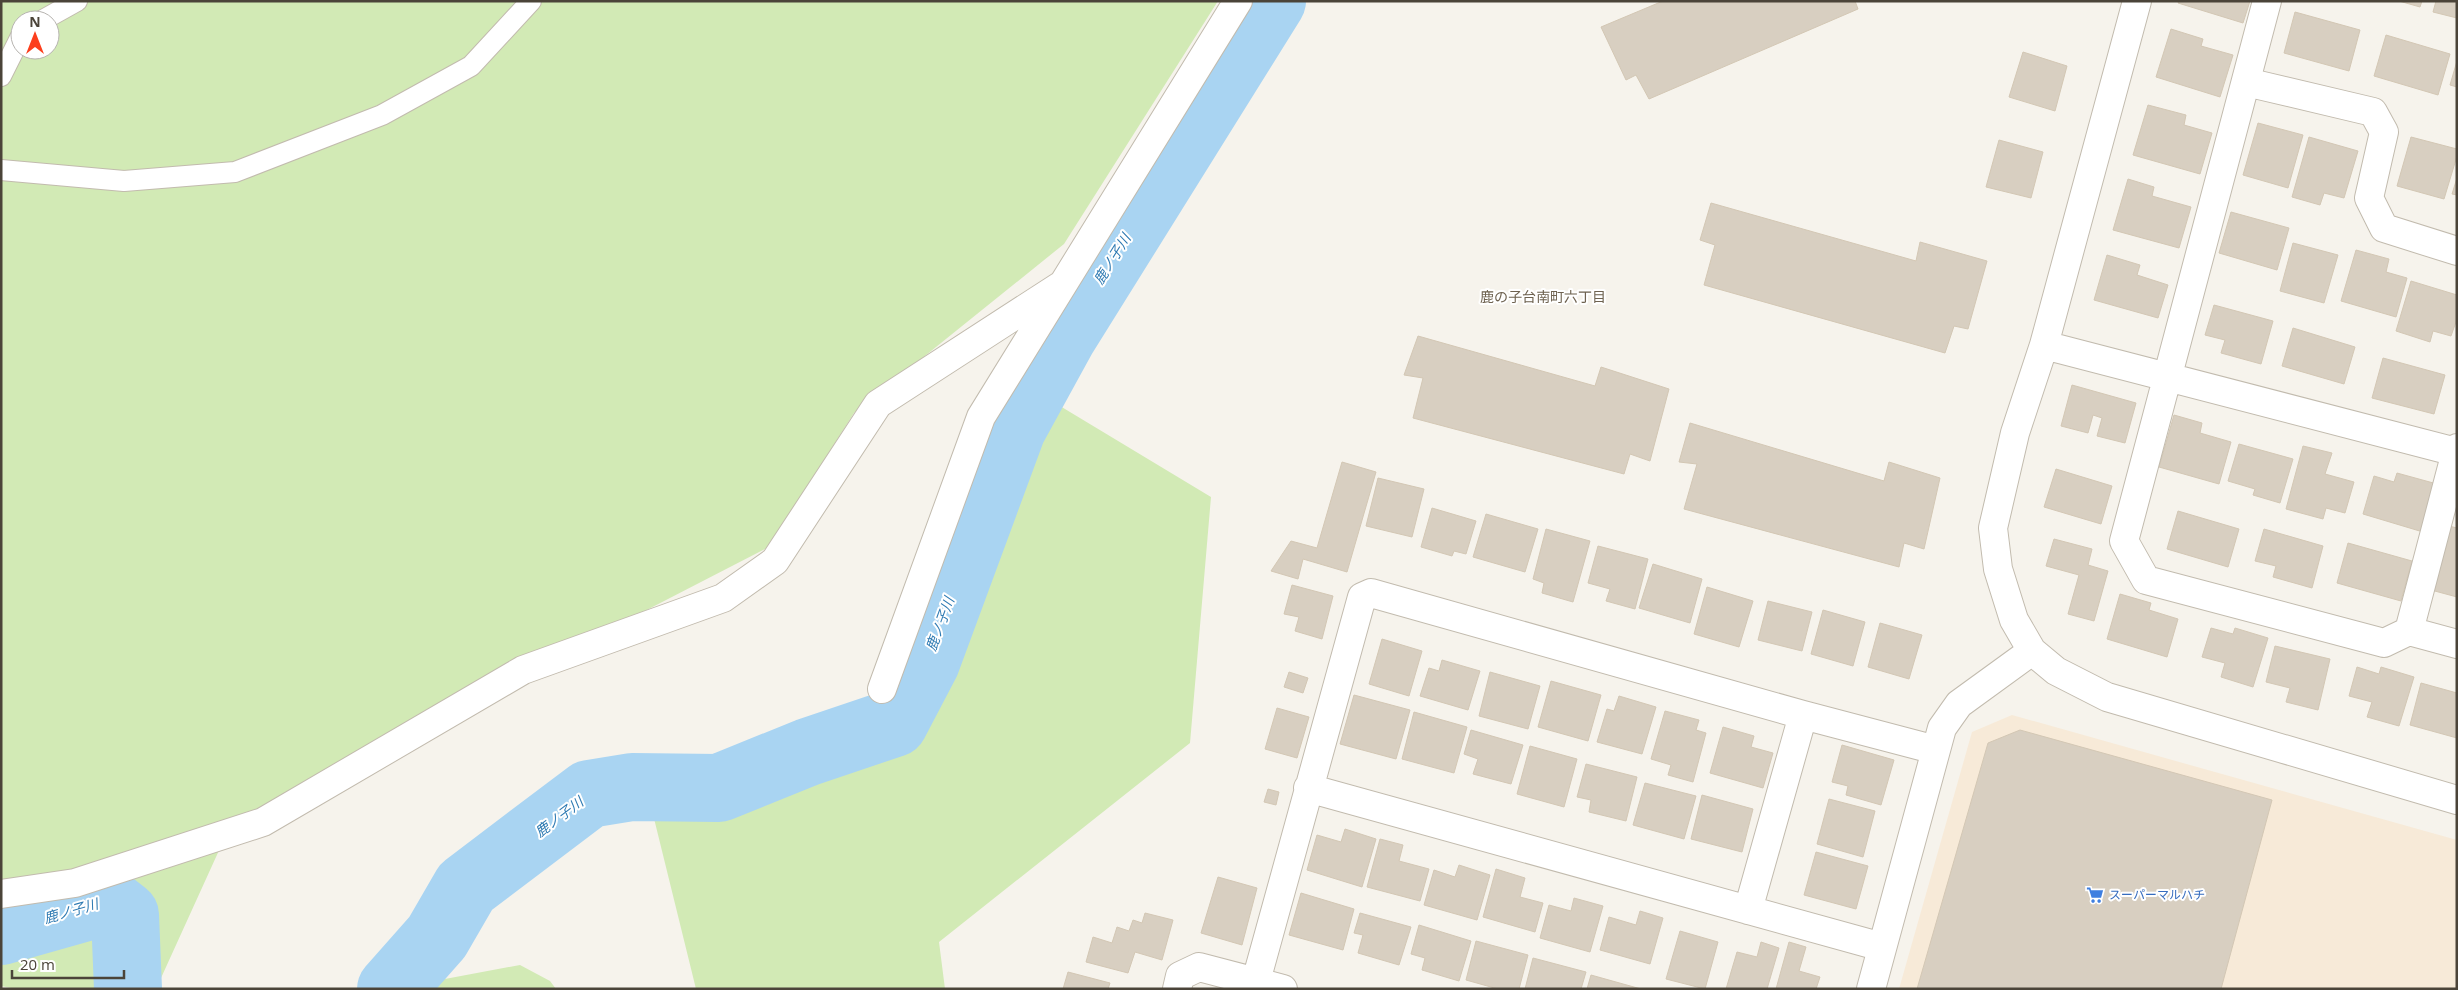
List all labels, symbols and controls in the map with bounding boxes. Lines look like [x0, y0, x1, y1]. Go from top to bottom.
north arrow [10, 10, 60, 60]
text: N [29, 12, 41, 31]
water label: 鹿ノ子川 [1089, 228, 1136, 288]
district label: 鹿の子台南町六丁目 [1480, 287, 1606, 306]
water label: 鹿ノ子川 [921, 592, 959, 653]
water label: 鹿ノ子川 [531, 791, 588, 841]
supermarket icon: スーパーマルハチ [2085, 885, 2105, 905]
place label: スーパーマルハチ [2109, 886, 2205, 903]
water label: 鹿ノ子川 [41, 893, 102, 927]
scale bar [12, 948, 125, 980]
text: 20 m [20, 954, 55, 974]

